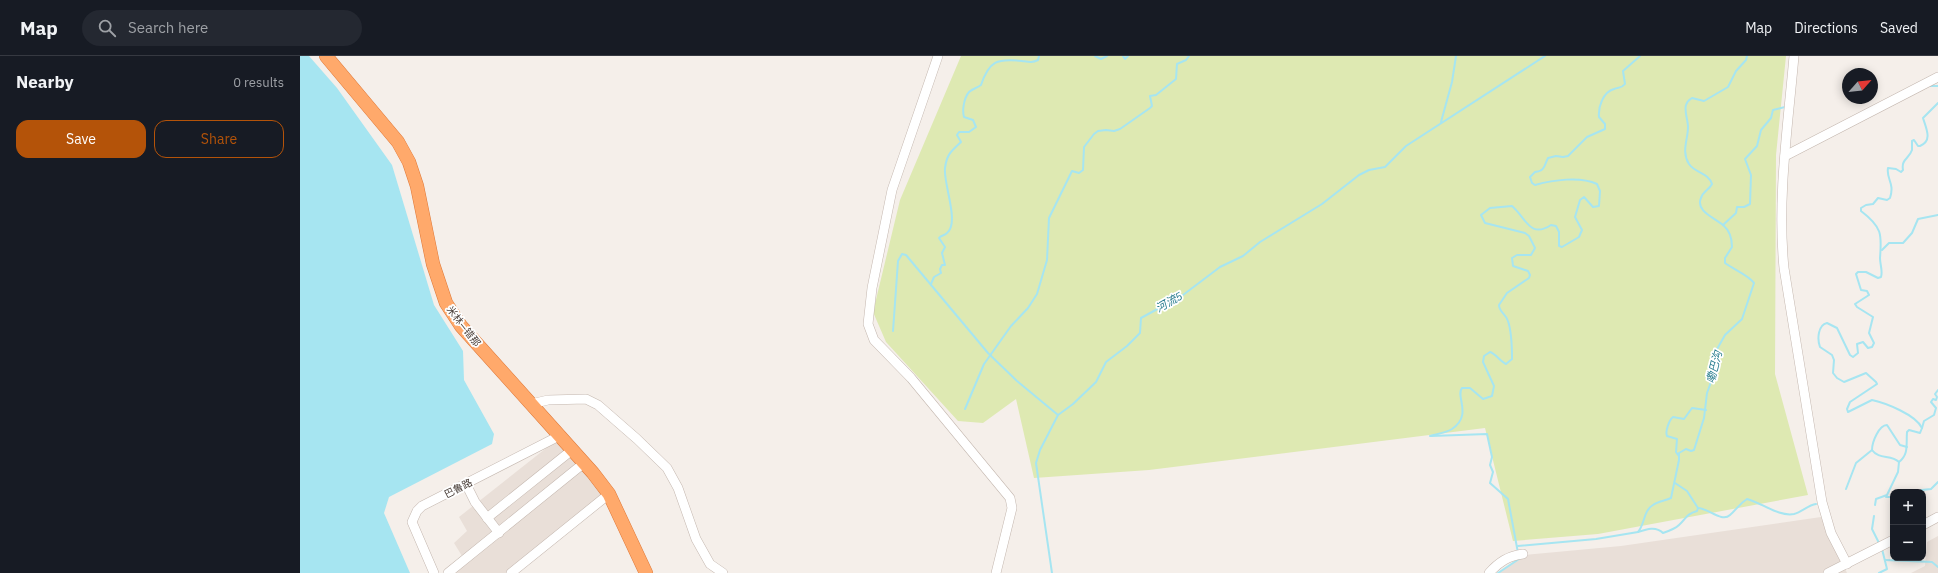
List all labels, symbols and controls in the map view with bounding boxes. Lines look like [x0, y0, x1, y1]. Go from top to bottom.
search box [82, 10, 362, 46]
text: Map [20, 16, 58, 40]
icon: search [96, 17, 118, 39]
text: Search here [128, 18, 208, 37]
text: Map [1745, 19, 1772, 37]
text: Directions [1794, 19, 1858, 37]
text: Saved [1880, 19, 1918, 37]
north arrow [1842, 68, 1878, 104]
text: Nearby [16, 71, 74, 93]
text: 0 results [233, 74, 284, 91]
button: Save [16, 120, 146, 158]
button: Share [154, 120, 284, 158]
water label: 河流5 [1153, 289, 1185, 315]
street label: 米林—错那 [444, 303, 483, 349]
water label: 嘞巴沟 [1703, 348, 1725, 385]
street label: 巴鲁路 [442, 476, 475, 501]
map controls [1890, 489, 1926, 561]
button: + [1890, 489, 1926, 525]
button: − [1890, 525, 1926, 561]

